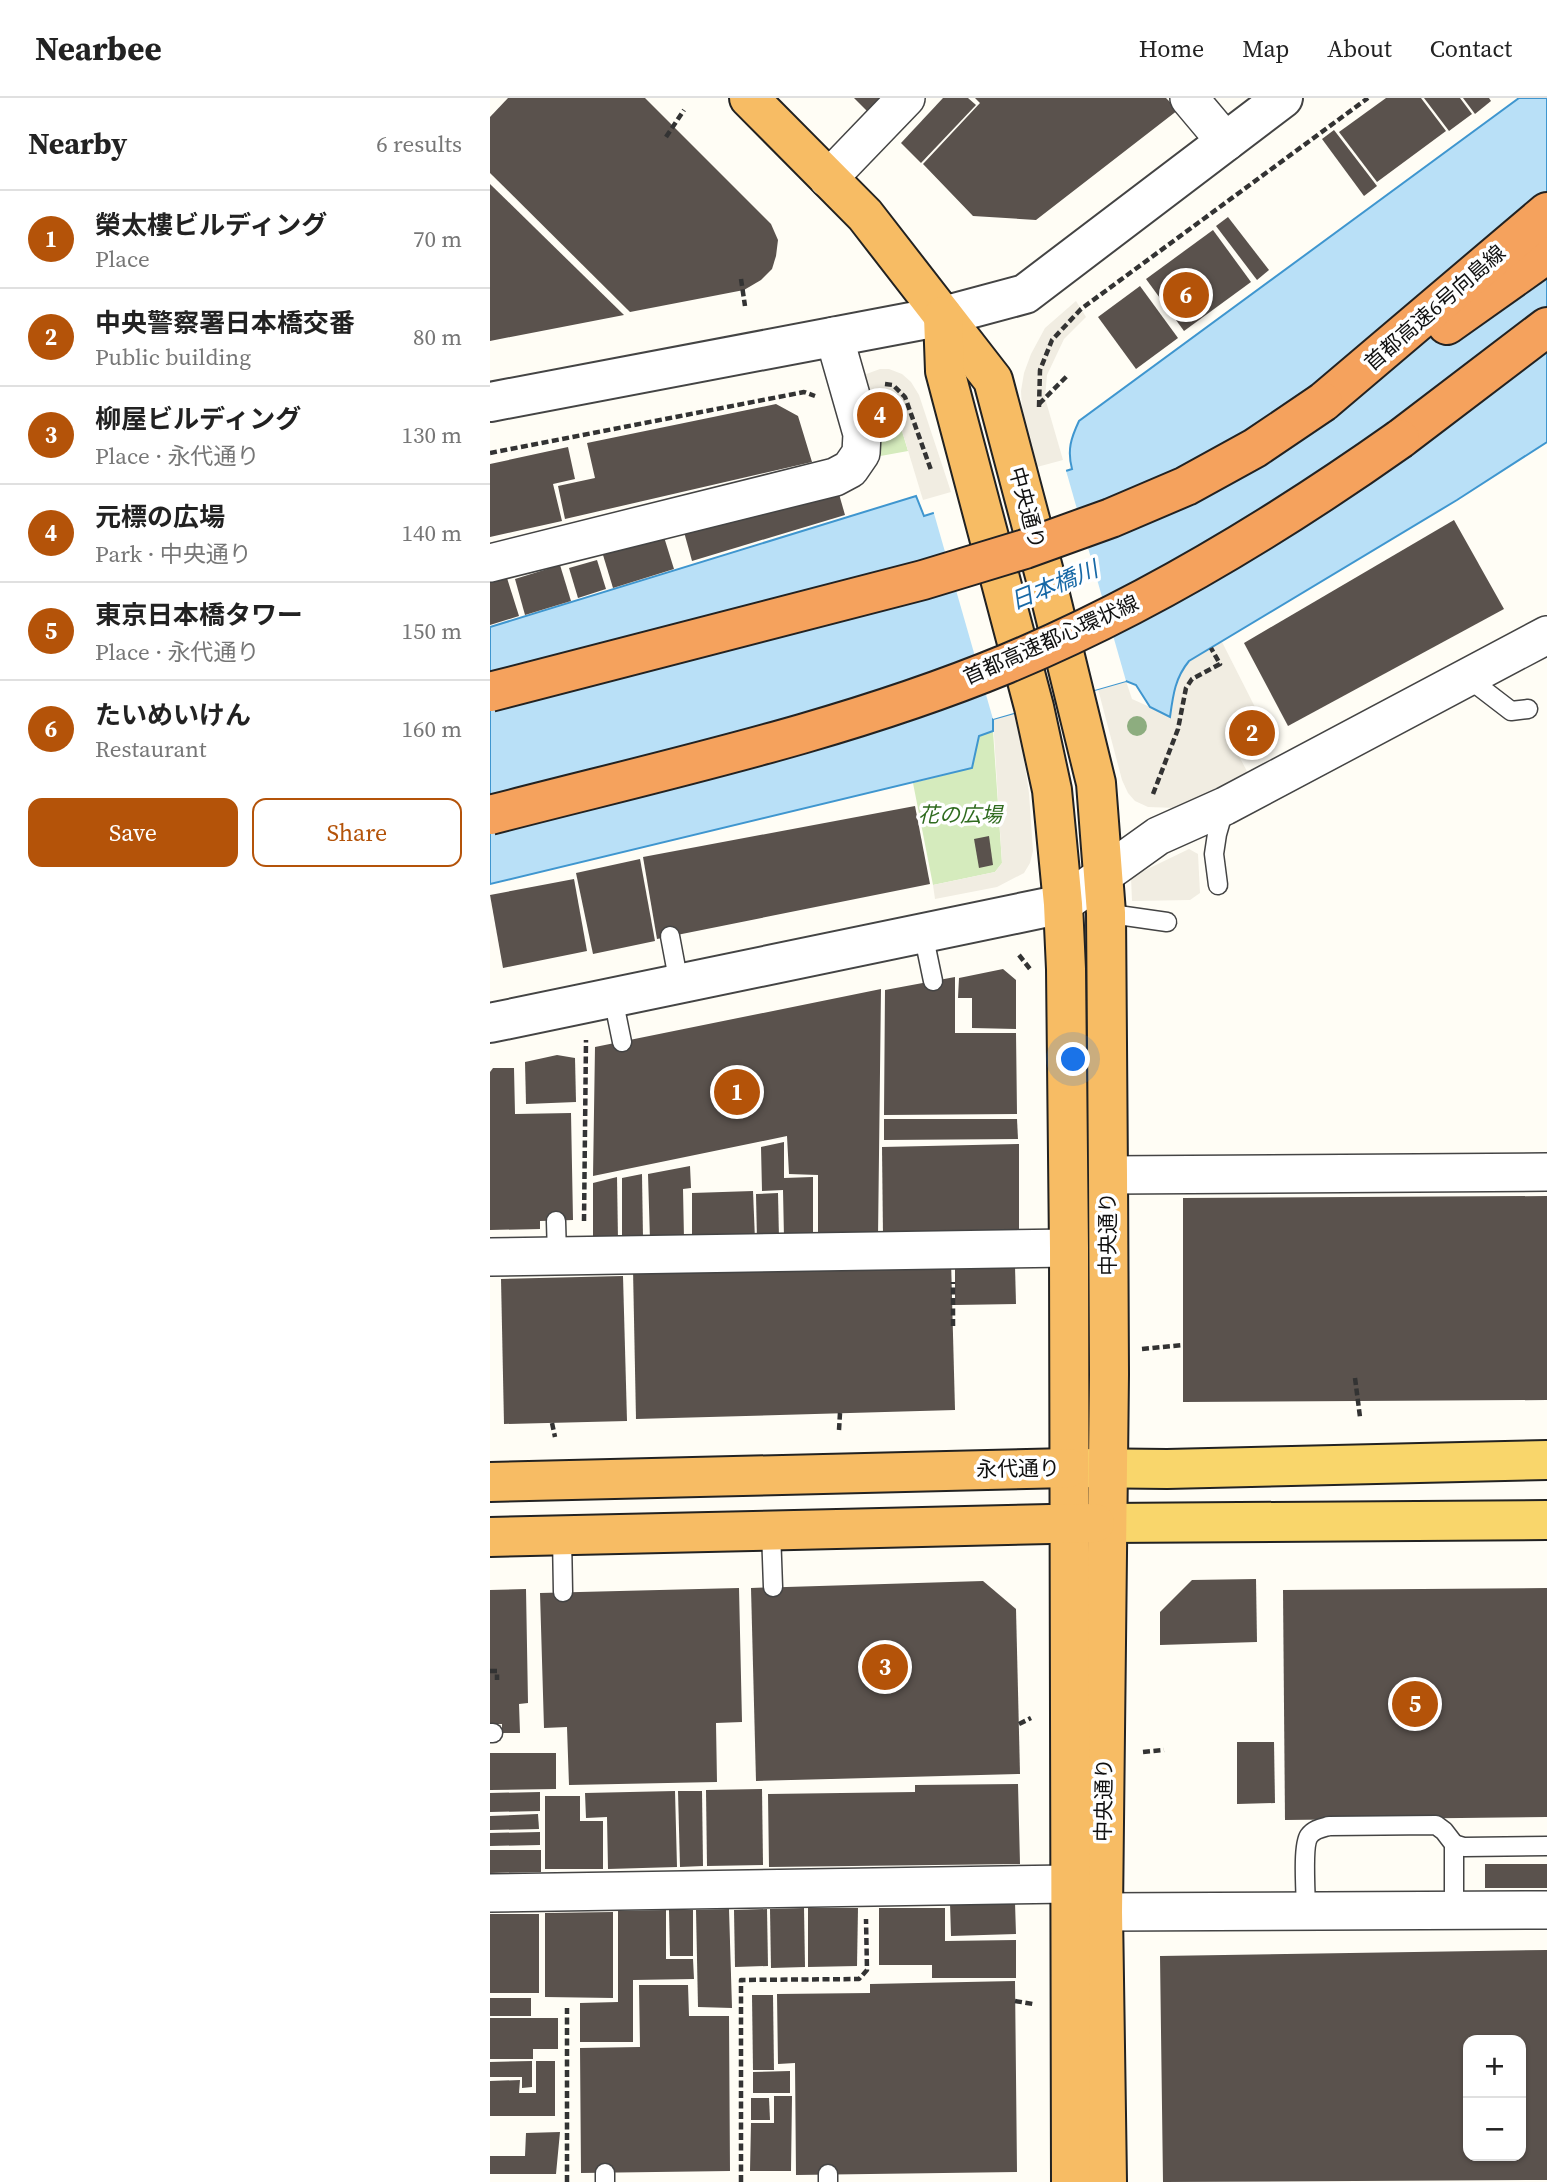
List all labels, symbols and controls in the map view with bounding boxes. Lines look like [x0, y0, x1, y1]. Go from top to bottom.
text: Nearbee [35, 26, 162, 71]
text: Home [1139, 32, 1204, 65]
text: Map [1242, 32, 1289, 65]
text: About [1327, 32, 1392, 65]
text: Contact [1430, 32, 1512, 65]
text: Nearby [28, 123, 127, 164]
text: 6 results [376, 128, 462, 160]
text: 榮太樓ビルディング [95, 207, 327, 243]
text: 1 [45, 223, 57, 255]
text: 70 m [413, 223, 462, 255]
street label: 首都高速6号向島線 [1358, 238, 1512, 377]
text: Place [95, 243, 150, 275]
pin: 6 [1163, 269, 1209, 321]
text: 中央警察署日本橋交番 [95, 305, 355, 341]
text: 2 [45, 321, 57, 353]
text: 80 m [413, 321, 462, 353]
text: Public building [95, 341, 251, 373]
pin: 4 [857, 389, 903, 441]
text: 柳屋ビルディング [95, 401, 301, 437]
text: 3 [45, 419, 57, 451]
text: 130 m [401, 419, 462, 451]
text: Place · 永代通り [95, 440, 259, 472]
street label: 中央通り [1003, 464, 1052, 552]
text: 元標の広場 [95, 499, 225, 535]
text: 4 [45, 517, 57, 549]
text: 140 m [401, 517, 462, 549]
text: Park · 中央通り [95, 538, 252, 570]
water label: 日本橋川 [1005, 552, 1105, 617]
street label: 首都高速都心環状線 [959, 588, 1143, 691]
text: 東京日本橋タワー [95, 597, 303, 633]
text: 5 [45, 615, 57, 647]
text: 150 m [401, 615, 462, 647]
text: Place · 永代通り [95, 636, 259, 668]
text: たいめいけん [95, 697, 251, 733]
pin: 2 [1229, 707, 1275, 759]
text: 6 [45, 713, 57, 745]
text: 160 m [401, 713, 462, 745]
text: Restaurant [95, 733, 206, 765]
button: Save [28, 798, 238, 867]
button: Share [252, 798, 462, 867]
park label: 花の広場 [918, 800, 1004, 829]
your location [1056, 1042, 1090, 1076]
pin: 1 [714, 1066, 760, 1118]
street label: 中央通り [1093, 1192, 1122, 1276]
street label: 永代通り [976, 1453, 1060, 1484]
pin: 3 [862, 1641, 908, 1693]
pin: 5 [1392, 1678, 1438, 1730]
street label: 中央通り [1088, 1758, 1119, 1842]
map controls [1463, 2035, 1526, 2161]
button: + [1463, 2035, 1526, 2098]
button: − [1463, 2098, 1526, 2161]

